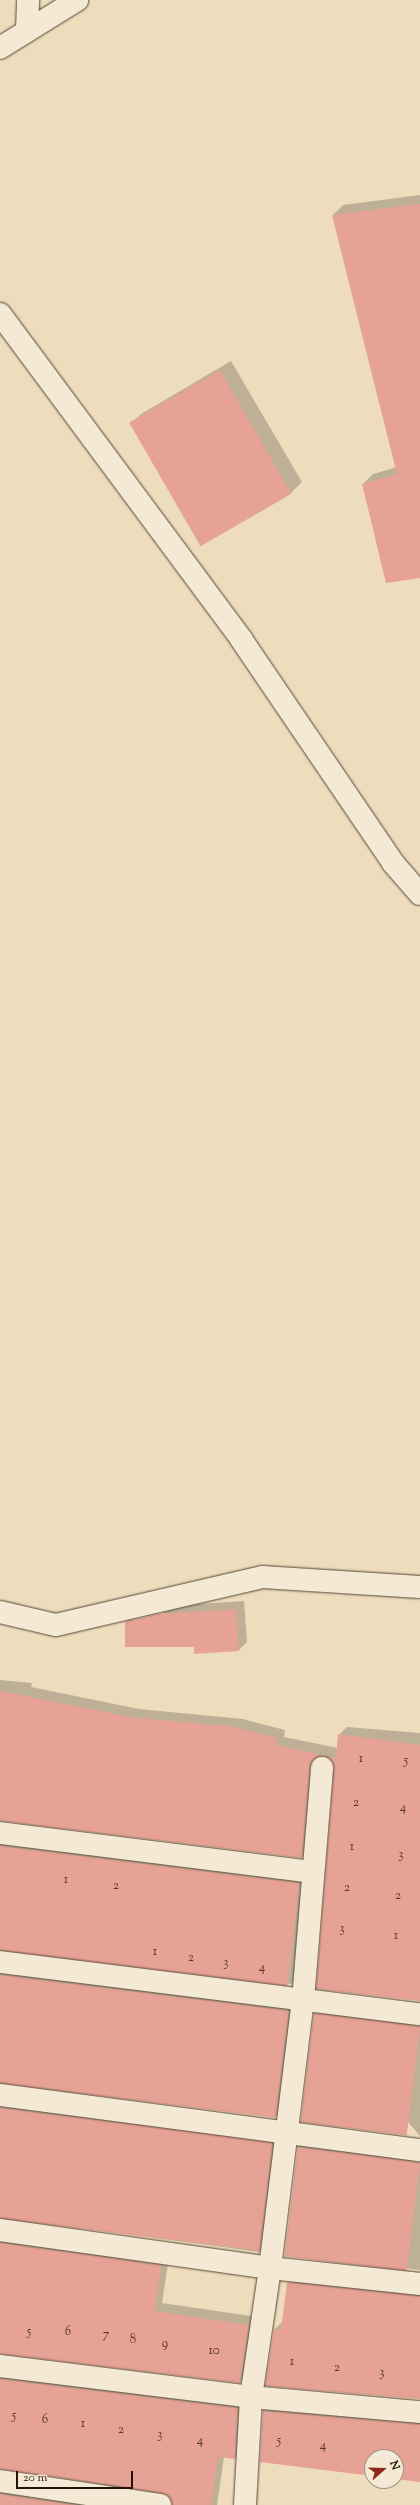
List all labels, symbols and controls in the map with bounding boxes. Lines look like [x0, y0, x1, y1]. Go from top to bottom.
house number: 1 [359, 1751, 363, 1767]
house number: 5 [404, 1753, 408, 1769]
house number: 2 [353, 1795, 359, 1811]
house number: 4 [400, 1800, 406, 1816]
house number: 1 [350, 1839, 354, 1855]
house number: 3 [398, 1847, 404, 1863]
house number: 1 [64, 1872, 68, 1888]
house number: 2 [113, 1878, 119, 1894]
house number: 2 [344, 1880, 350, 1896]
house number: 2 [395, 1888, 401, 1904]
house number: 3 [339, 1921, 345, 1937]
house number: 1 [394, 1928, 398, 1944]
house number: 1 [153, 1944, 157, 1960]
house number: 2 [188, 1950, 194, 1966]
house number: 3 [223, 1955, 229, 1971]
house number: 4 [259, 1960, 265, 1976]
house number: 5 [27, 2324, 31, 2340]
house number: 6 [65, 2324, 71, 2340]
house number: 7 [103, 2327, 109, 2343]
house number: 8 [130, 2332, 136, 2348]
house number: 9 [162, 2336, 168, 2352]
house number: 10 [208, 2343, 220, 2359]
house number: 1 [290, 2354, 294, 2370]
house number: 2 [334, 2360, 340, 2376]
house number: 3 [379, 2365, 385, 2381]
house number: 5 [12, 2408, 16, 2424]
house number: 6 [42, 2412, 48, 2428]
house number: 1 [81, 2416, 85, 2432]
house number: 2 [118, 2422, 124, 2438]
house number: 3 [157, 2427, 163, 2443]
house number: 4 [197, 2433, 203, 2449]
house number: 5 [277, 2433, 281, 2449]
house number: 4 [320, 2438, 326, 2454]
north arrow [364, 2449, 404, 2489]
text: N [385, 2458, 403, 2472]
scale bar [18, 2463, 135, 2489]
text: 20 m [23, 2469, 47, 2487]

